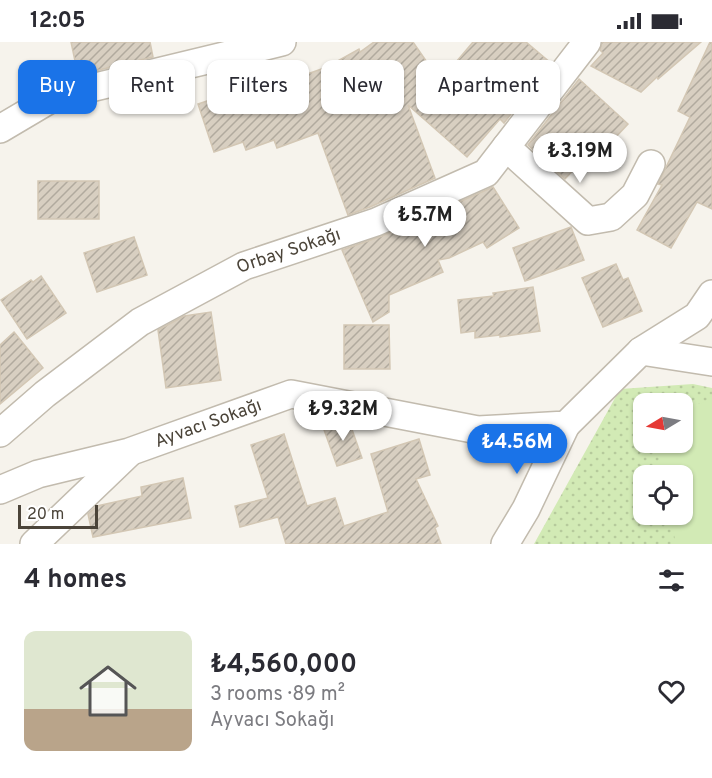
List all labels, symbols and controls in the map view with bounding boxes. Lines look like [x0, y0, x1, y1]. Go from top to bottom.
text: 12:05 [30, 8, 86, 35]
chip: Buy [18, 60, 97, 114]
chip: Rent [109, 60, 195, 114]
chip: Filters [207, 60, 309, 114]
chip: New [321, 60, 404, 114]
chip: Apartment [416, 60, 560, 114]
pin: ₺3.19M [531, 133, 629, 184]
text: ₺3.19M [547, 139, 613, 165]
pin: ₺5.7M [383, 197, 467, 248]
text: ₺5.7M [397, 203, 453, 229]
street label: Orbay Sokağı [233, 223, 344, 279]
pin: ₺9.32M [294, 391, 392, 442]
north arrow [633, 393, 693, 453]
map controls [633, 393, 693, 525]
street label: Ayvacı Sokağı [152, 394, 265, 453]
text: ₺9.32M [308, 397, 378, 423]
pin: ₺4.56M [468, 424, 566, 475]
text: ₺4.56M [481, 430, 553, 456]
button: locate [633, 465, 693, 525]
scale bar [18, 502, 98, 529]
text: 20 m [27, 505, 64, 525]
text: 4 homes [24, 564, 127, 597]
icon: filters [655, 564, 688, 597]
text: ₺4,560,000 [210, 649, 357, 682]
icon: home [72, 655, 144, 727]
icon: heart [655, 675, 688, 708]
text: 3 rooms · 89 m² [210, 682, 345, 708]
text: Ayvacı Sokağı [210, 708, 334, 734]

